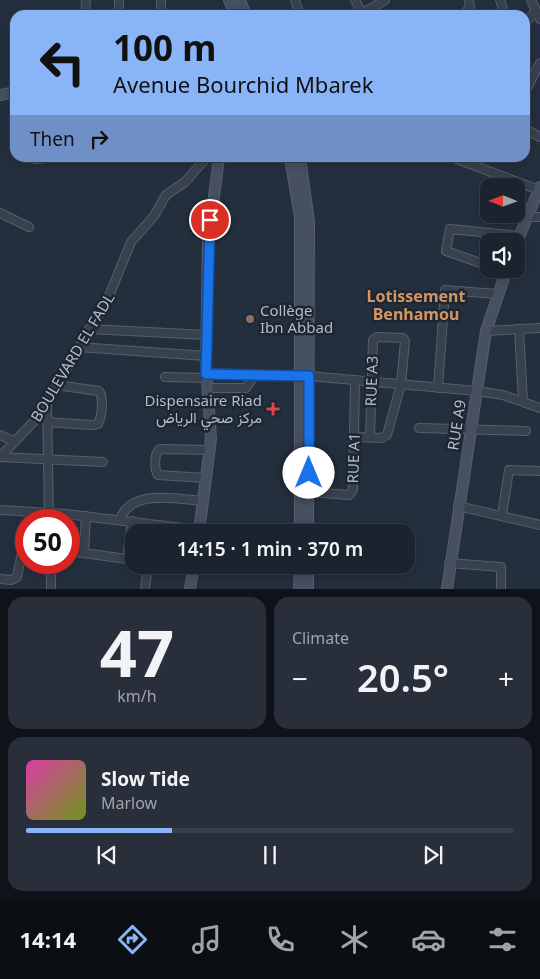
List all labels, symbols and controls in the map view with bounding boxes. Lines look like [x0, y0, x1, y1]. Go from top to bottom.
text: 100 m [113, 24, 216, 71]
icon: left [30, 30, 95, 95]
text: Avenue Bourchid Mbarek [113, 69, 374, 99]
icon: right [85, 125, 113, 153]
text: Then [30, 126, 75, 152]
north arrow [480, 178, 525, 222]
map controls [480, 178, 525, 278]
pin [189, 199, 231, 241]
icon: arrive [196, 206, 224, 234]
button: sound [480, 233, 525, 278]
district label: Lotissement Benhamou [367, 285, 465, 325]
street label: BOULEVARD EL FADL [26, 289, 118, 425]
place label: Collège Ibn Abbad [260, 300, 333, 337]
marker: Collège Ibn Abbad [244, 313, 256, 325]
street label: RUE A3 [360, 355, 382, 407]
place label: Dispensaire Riad مركز صحي الرياض [144, 390, 262, 431]
street label: RUE A9 [442, 398, 470, 452]
marker: Dispensaire Riad مركز صحي الرياض [266, 402, 280, 416]
street label: RUE A1 [342, 432, 364, 484]
position arrow [282, 446, 334, 498]
speed limit sign: 50 [15, 509, 80, 574]
text: 14:15 · 1 min · 370 m [177, 536, 363, 562]
text: 47 [100, 608, 174, 696]
text: Climate [292, 627, 349, 649]
text: 20.5° [357, 651, 449, 703]
text: − [292, 659, 308, 697]
text: + [498, 659, 514, 697]
text: km/h [117, 685, 157, 707]
text: Slow Tide [101, 766, 190, 792]
text: Marlow [101, 792, 157, 814]
icon: previous [93, 841, 121, 869]
icon: pause [256, 841, 284, 869]
icon: next [419, 841, 447, 869]
icon: directions [115, 922, 150, 957]
icon: music [189, 922, 224, 957]
icon: phone [263, 922, 298, 957]
icon: climate [337, 922, 372, 957]
icon: car [411, 922, 446, 957]
icon: filters [485, 922, 520, 957]
text: 14:14 [20, 924, 76, 954]

